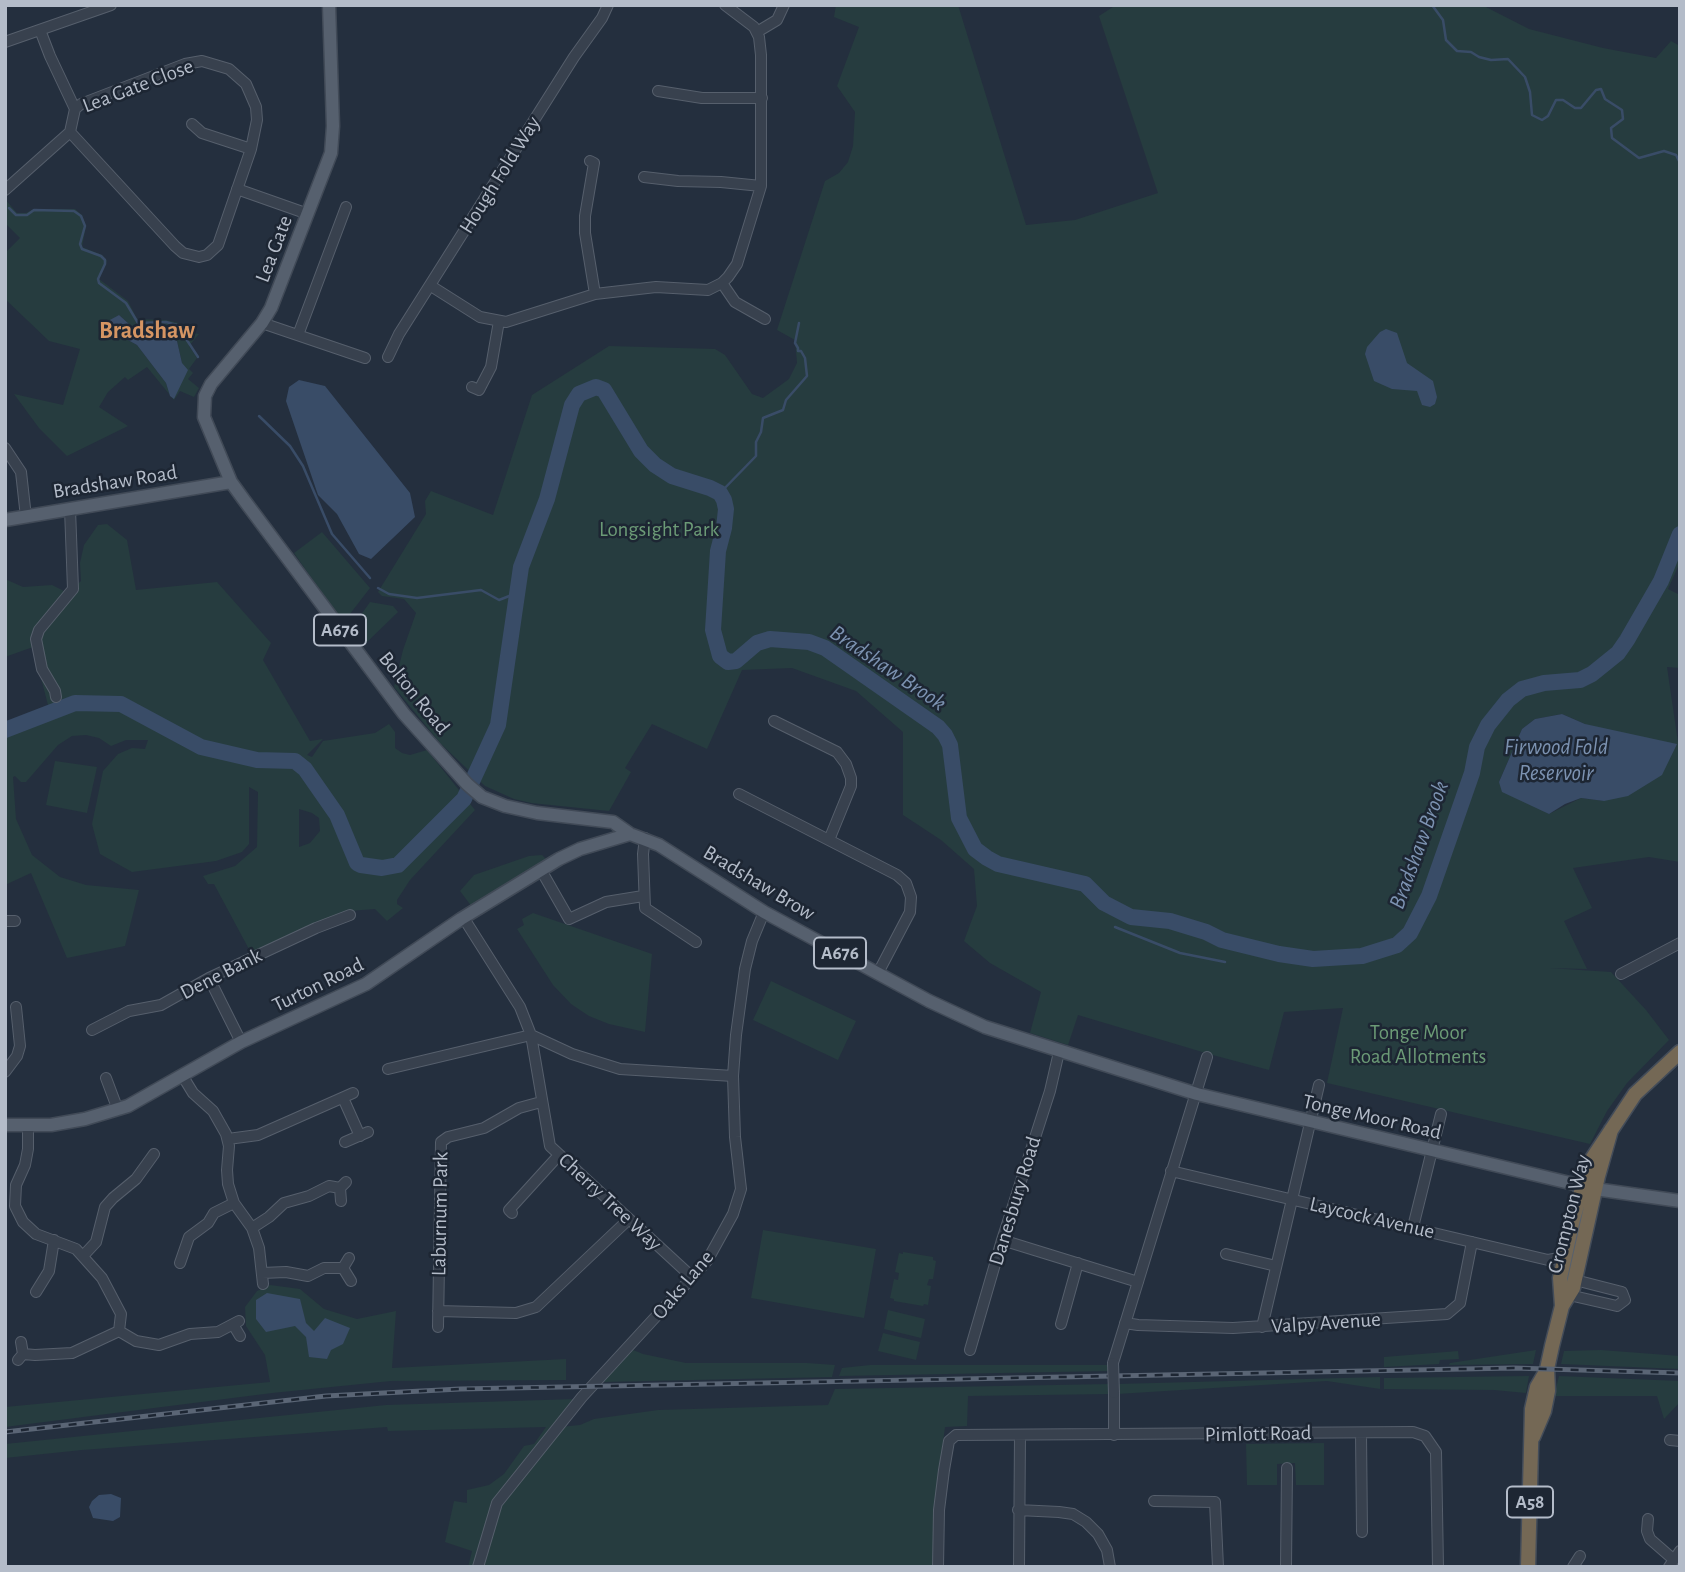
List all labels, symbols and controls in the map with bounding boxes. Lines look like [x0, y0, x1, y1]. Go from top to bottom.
street label: Lea Gate Close [79, 53, 197, 119]
street label: Hough Fold Way [454, 112, 546, 238]
street label: Lea Gate [250, 212, 298, 286]
district label: Bradshaw [99, 317, 195, 345]
street label: Bradshaw Road [51, 460, 179, 504]
park label: Longsight Park [599, 517, 719, 543]
road number: A676 [314, 614, 366, 646]
water label: Bradshaw Brook [825, 619, 951, 717]
street label: Bolton Road [373, 647, 455, 739]
water label: Firwood Fold Reservoir [1504, 733, 1608, 787]
water label: Bradshaw Brook [1383, 777, 1455, 913]
street label: Bradshaw Brow [699, 840, 819, 926]
road number: A676 [814, 937, 866, 968]
street label: Dene Bank [176, 943, 266, 1005]
street label: Turton Road [268, 952, 368, 1018]
park label: Tonge Moor Road Allotments [1350, 1020, 1486, 1070]
street label: Tonge Moor Road [1300, 1089, 1444, 1145]
street label: Danesbury Road [983, 1133, 1047, 1269]
street label: Cherry Tree Way [553, 1148, 667, 1256]
street label: Laburnum Park [426, 1152, 454, 1276]
street label: Crompton Way [1542, 1152, 1596, 1276]
street label: Laycock Avenue [1307, 1191, 1437, 1245]
street label: Oaks Lane [647, 1245, 719, 1325]
street label: Valpy Avenue [1270, 1307, 1382, 1339]
street label: Pimlott Road [1204, 1420, 1312, 1448]
road number: A58 [1507, 1486, 1553, 1518]

